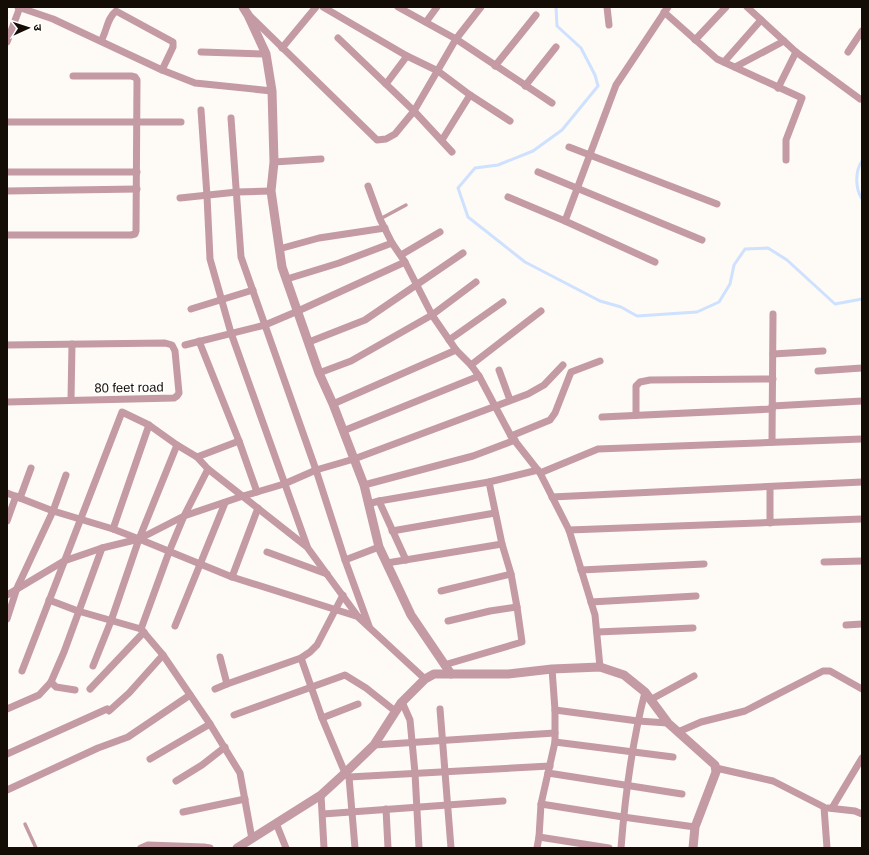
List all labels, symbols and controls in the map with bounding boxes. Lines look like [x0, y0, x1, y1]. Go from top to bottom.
north arrow [8, 8, 48, 48]
text: उ [32, 24, 44, 32]
street label: 80 feet road [94, 379, 164, 396]

